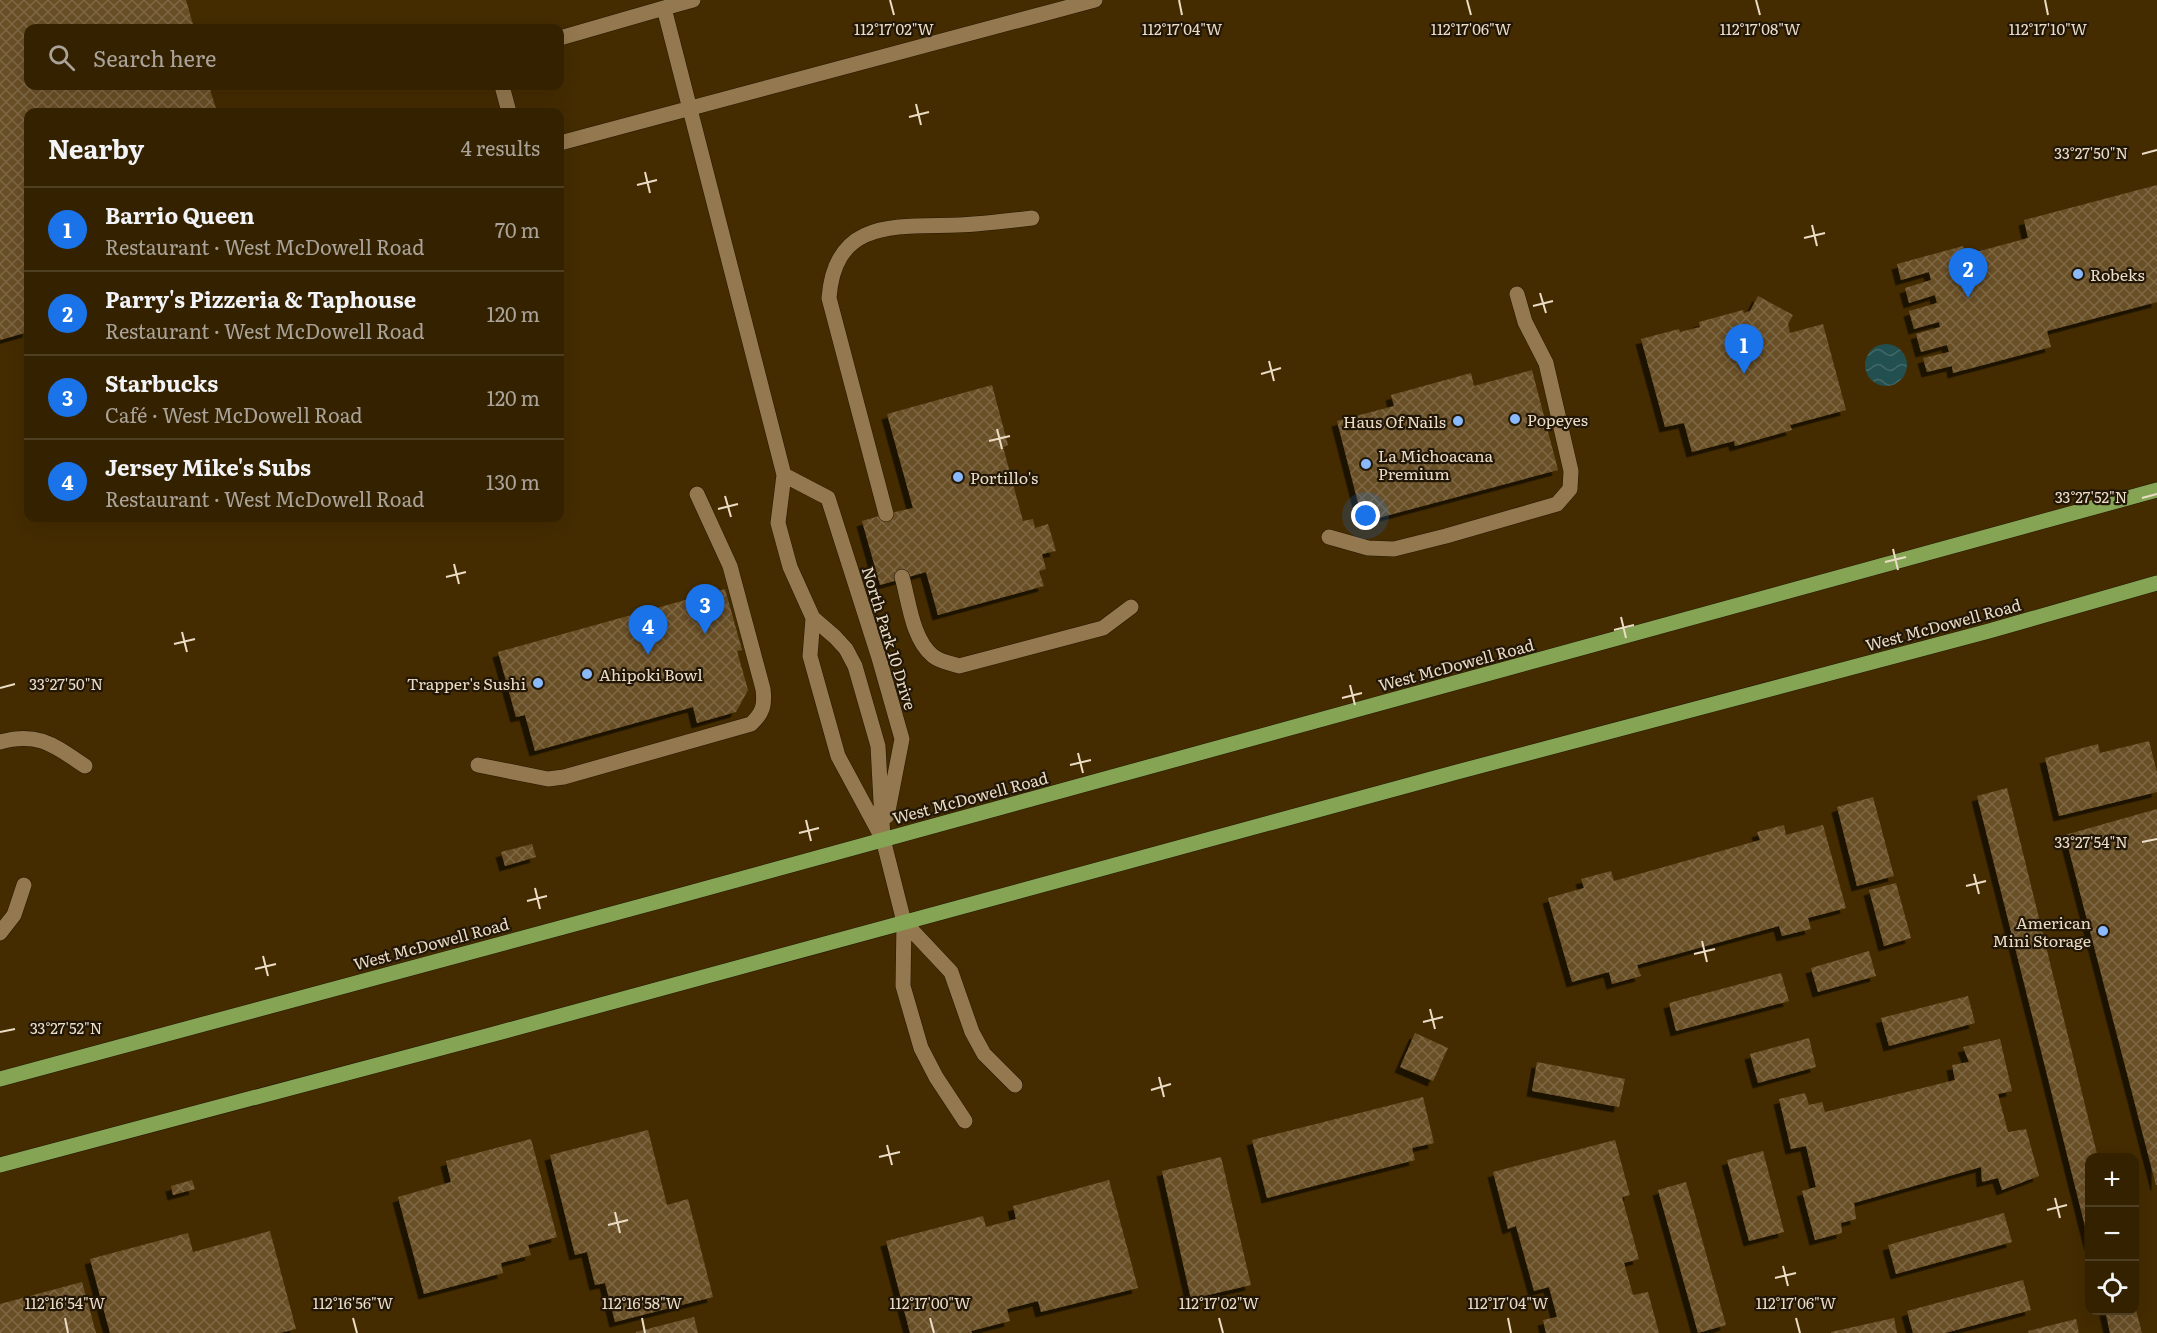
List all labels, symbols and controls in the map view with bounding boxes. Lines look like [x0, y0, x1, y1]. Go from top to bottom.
text: 112°17'02"W [854, 17, 935, 40]
text: 112°17'04"W [1142, 17, 1223, 40]
text: 112°17'06"W [1431, 17, 1512, 40]
text: 112°17'08"W [1720, 17, 1801, 40]
text: 112°17'10"W [2009, 17, 2088, 40]
search box [24, 24, 564, 90]
icon: search [45, 41, 78, 74]
text: Search here [93, 41, 216, 74]
text: Nearby [48, 128, 144, 167]
text: 4 results [461, 132, 540, 162]
text: 33°27'50"N [2054, 141, 2128, 164]
text: Barrio Queen [105, 198, 255, 231]
text: 1 [63, 214, 72, 244]
text: 70 m [495, 214, 540, 244]
text: Restaurant · West McDowell Road [105, 231, 424, 261]
pin: 2 [1948, 248, 1988, 298]
place label: Robeks [2090, 262, 2145, 286]
marker: Robeks [2071, 267, 2085, 281]
text: Parry's Pizzeria & Taphouse [105, 282, 416, 315]
text: 2 [62, 298, 73, 328]
text: 120 m [487, 298, 540, 328]
text: Restaurant · West McDowell Road [105, 315, 424, 345]
pin: 1 [1724, 324, 1764, 374]
text: Starbucks [105, 366, 218, 399]
text: 3 [62, 382, 73, 412]
text: 120 m [487, 382, 540, 412]
text: Café · West McDowell Road [105, 399, 363, 429]
place label: Popeyes [1527, 407, 1588, 431]
place label: Haus Of Nails [1343, 409, 1446, 433]
marker: Popeyes [1508, 412, 1522, 426]
marker: Haus Of Nails [1451, 414, 1465, 428]
place label: La Michoacana Premium [1378, 443, 1494, 485]
text: Jersey Mike's Subs [105, 450, 311, 483]
marker: La Michoacana Premium [1359, 457, 1373, 471]
place label: Portillo's [970, 465, 1038, 489]
text: 4 [61, 466, 74, 496]
text: 130 m [486, 466, 540, 496]
marker: Portillo's [951, 470, 965, 484]
text: Restaurant · West McDowell Road [105, 483, 424, 513]
text: 33°27'52"N [2055, 485, 2127, 508]
your location [1351, 501, 1380, 530]
street label: North Park 10 Drive [857, 563, 923, 713]
pin: 3 [686, 584, 724, 634]
street label: West McDowell Road [1862, 592, 2024, 656]
pin: 4 [628, 606, 668, 655]
street label: West McDowell Road [1375, 632, 1537, 696]
place label: Ahipoki Bowl [599, 662, 703, 686]
marker: Ahipoki Bowl [580, 667, 594, 681]
place label: Trapper's Sushi [407, 671, 526, 695]
text: 33°27'50"N [29, 672, 103, 695]
marker: Trapper's Sushi [531, 676, 545, 690]
street label: West McDowell Road [889, 765, 1051, 829]
text: 33°27'54"N [2054, 830, 2128, 853]
place label: American Mini Storage [1993, 910, 2091, 952]
street label: West McDowell Road [350, 911, 512, 975]
marker: American Mini Storage [2096, 924, 2110, 938]
text: 33°27'52"N [30, 1016, 102, 1039]
map controls [2085, 1153, 2139, 1315]
button: + [2085, 1153, 2139, 1207]
button: − [2085, 1207, 2139, 1261]
button: locate [2085, 1261, 2139, 1315]
text: 112°16'54"W [25, 1291, 106, 1314]
text: 112°16'56"W [313, 1291, 394, 1314]
text: 112°16'58"W [602, 1291, 683, 1314]
text: 112°17'00"W [889, 1291, 971, 1314]
text: 112°17'02"W [1179, 1291, 1260, 1314]
text: 112°17'04"W [1468, 1291, 1549, 1314]
text: 112°17'06"W [1756, 1291, 1837, 1314]

